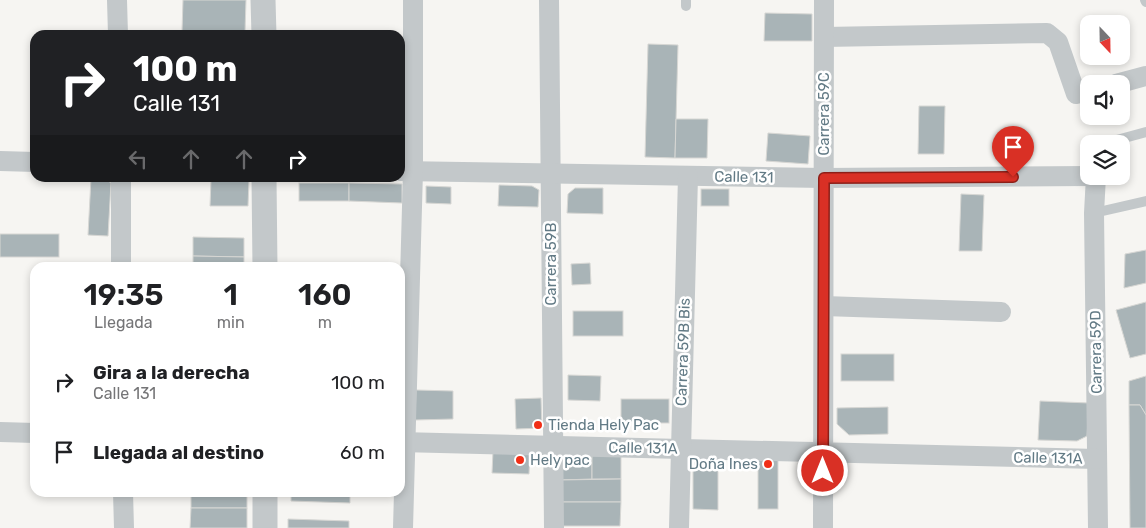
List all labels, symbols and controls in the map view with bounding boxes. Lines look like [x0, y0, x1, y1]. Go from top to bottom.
north arrow [1080, 15, 1130, 65]
map controls [1080, 15, 1130, 185]
text: 100 m [133, 48, 238, 90]
icon: right [50, 50, 115, 115]
street label: Carrera 59C [815, 72, 833, 156]
button: sound [1080, 75, 1130, 125]
text: Calle 131 [133, 90, 220, 117]
pin [992, 126, 1034, 177]
icon: arrive [999, 133, 1027, 161]
button: layers [1080, 135, 1130, 185]
icon: left [124, 145, 152, 173]
icon: ahead [177, 145, 205, 173]
icon: ahead [230, 145, 258, 173]
icon: right [283, 145, 311, 173]
street label: Calle 131 [714, 167, 774, 187]
street label: Carrera 59B [542, 222, 560, 306]
text: 19:35 [83, 277, 163, 313]
text: 1 [224, 277, 238, 313]
text: 160 [298, 277, 352, 313]
street label: Carrera 59B Bis [672, 297, 694, 406]
street label: Carrera 59D [1086, 310, 1106, 394]
text: Llegada [94, 313, 153, 332]
text: min [217, 313, 245, 332]
text: m [318, 313, 332, 332]
text: Gira a la derecha [93, 361, 250, 384]
icon: right [50, 368, 78, 396]
text: 100 m [331, 371, 385, 394]
text: Calle 131 [93, 384, 156, 403]
place label: Tienda Hely Pac [548, 416, 659, 434]
marker: Tienda Hely Pac [532, 419, 544, 431]
icon: arrive [50, 438, 78, 466]
street label: Calle 131A [608, 438, 678, 458]
text: Llegada al destino [93, 441, 264, 464]
text: 60 m [340, 441, 385, 464]
position arrow [796, 444, 848, 496]
street label: Calle 131A [1013, 448, 1083, 468]
place label: Hely pac [530, 451, 590, 469]
marker: Hely pac [514, 454, 526, 466]
place label: Doña Ines [689, 455, 758, 473]
marker: Doña Ines [762, 458, 774, 470]

